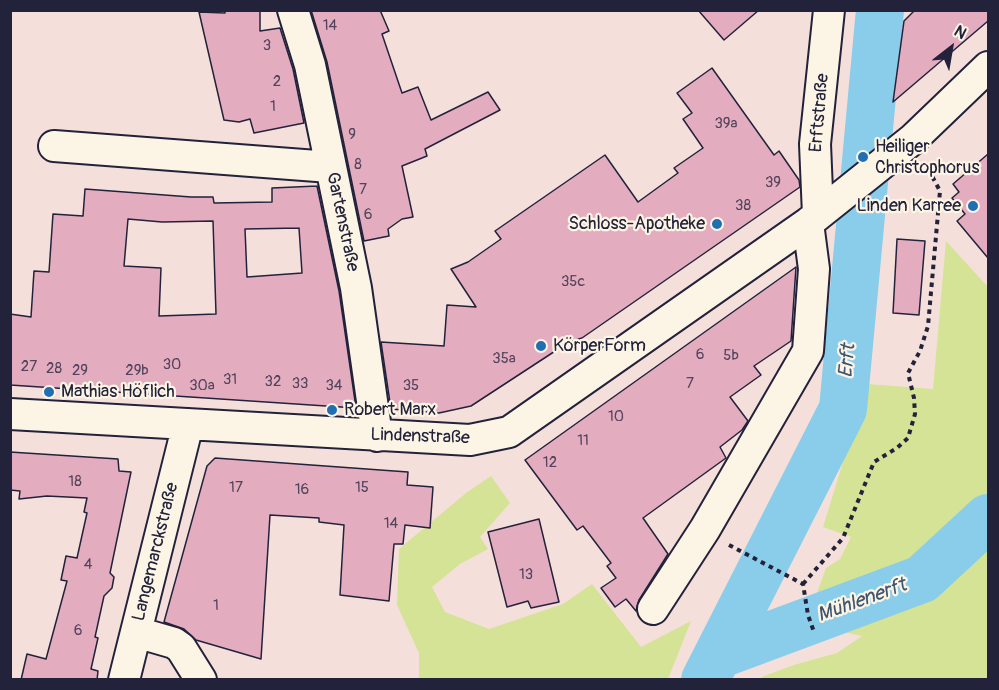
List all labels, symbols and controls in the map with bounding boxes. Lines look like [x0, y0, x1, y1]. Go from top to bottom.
house number: 14 [323, 17, 337, 35]
north arrow [921, 18, 981, 78]
text: N [950, 21, 970, 44]
house number: 3 [263, 37, 271, 55]
house number: 2 [273, 73, 281, 91]
street label: Erftstraße [806, 73, 834, 153]
house number: 1 [270, 98, 276, 116]
house number: 39a [714, 115, 738, 133]
house number: 9 [348, 126, 356, 144]
place label: Heiliger Christophorus [875, 136, 979, 178]
marker: Heiliger Christophorus [856, 150, 870, 164]
house number: 8 [354, 156, 362, 174]
street label: Gartenstraße [321, 170, 363, 274]
house number: 39 [765, 174, 781, 192]
house number: 7 [359, 181, 367, 199]
place label: Linden Karree [857, 195, 961, 217]
house number: 38 [735, 197, 751, 215]
marker: Linden Karree [966, 199, 980, 213]
house number: 6 [364, 206, 372, 224]
place label: Schloss-Apotheke [568, 213, 705, 235]
marker: Schloss-Apotheke [710, 217, 724, 231]
house number: 35c [561, 273, 585, 291]
place label: KörperForm [553, 335, 646, 357]
marker: KörperForm [534, 339, 548, 353]
water label: Erft [835, 343, 861, 379]
house number: 6 [696, 346, 704, 364]
house number: 5b [723, 347, 739, 365]
house number: 35a [492, 350, 516, 368]
house number: 30 [163, 356, 181, 374]
house number: 27 [21, 358, 37, 376]
house number: 28 [46, 360, 62, 378]
house number: 29 [72, 362, 88, 380]
house number: 29b [125, 362, 149, 380]
house number: 31 [223, 371, 237, 389]
house number: 32 [265, 373, 281, 391]
house number: 33 [292, 375, 308, 393]
house number: 7 [686, 375, 694, 393]
house number: 30a [189, 377, 215, 395]
house number: 34 [325, 377, 343, 395]
house number: 35 [403, 377, 419, 395]
place label: Mathias Höflich [61, 381, 175, 403]
marker: Mathias Höflich [42, 385, 56, 399]
place label: Robert Marx [344, 399, 436, 421]
marker: Robert Marx [325, 403, 339, 417]
house number: 10 [608, 408, 624, 426]
street label: Lindenstraße [370, 424, 470, 450]
house number: 11 [577, 432, 589, 450]
house number: 12 [543, 454, 557, 472]
house number: 18 [68, 473, 82, 491]
house number: 17 [229, 479, 243, 497]
house number: 15 [355, 479, 369, 497]
street label: Langemarckstraße [128, 480, 184, 624]
house number: 16 [295, 481, 309, 499]
house number: 14 [384, 515, 398, 533]
house number: 4 [84, 556, 92, 574]
house number: 13 [519, 566, 533, 584]
water label: Mühlenerft [814, 574, 910, 628]
house number: 1 [213, 597, 219, 615]
house number: 6 [74, 622, 82, 640]

